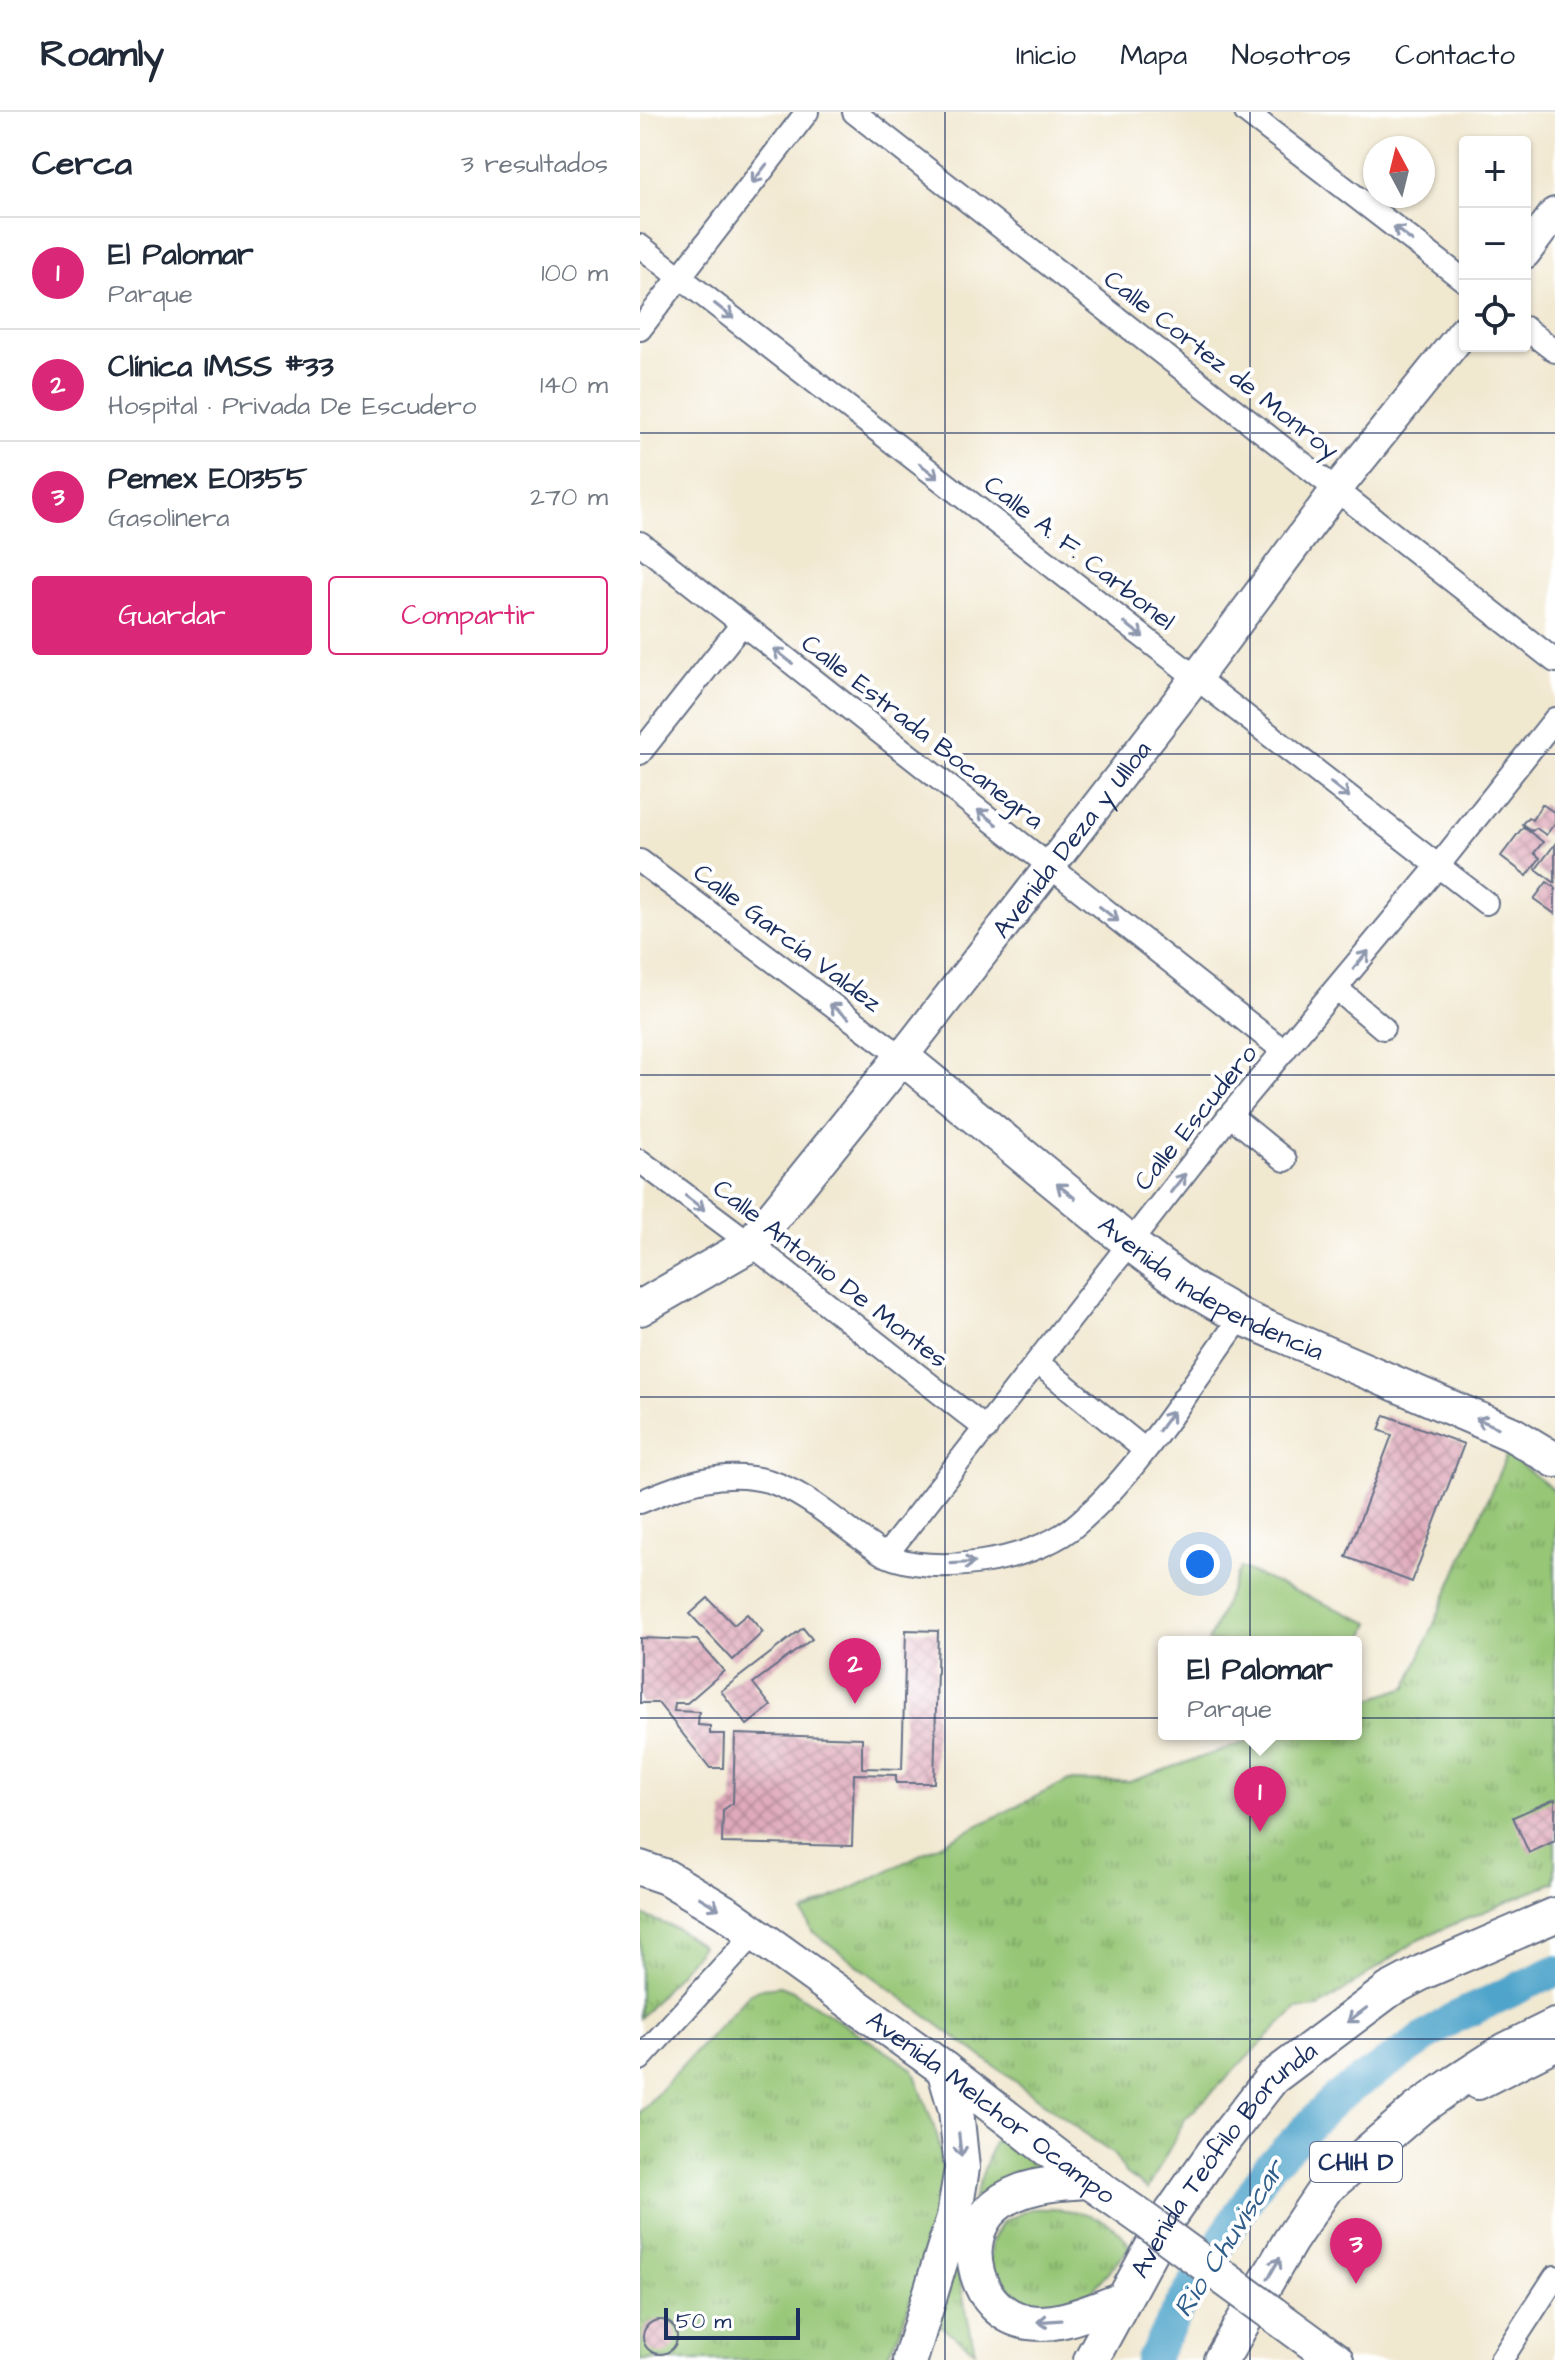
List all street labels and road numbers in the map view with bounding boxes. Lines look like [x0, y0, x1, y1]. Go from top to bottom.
street label: Calle Cortez de Monroy [1095, 261, 1347, 470]
street label: Calle A. F. Carbonel [976, 467, 1182, 639]
street label: Calle Estrada Bocanegra [792, 626, 1051, 839]
street label: Avenida Deza y Ulloa [984, 733, 1160, 946]
street label: Calle García Valdez [686, 855, 889, 1021]
street label: Calle Escudero [1126, 1037, 1266, 1198]
street label: Calle Antonio De Montes [705, 1171, 955, 1377]
street label: Avenida Independencia [1090, 1207, 1329, 1370]
street label: Avenida Melchor Ocampo [859, 2002, 1123, 2213]
street label: Avenida Teófilo Borunda [1122, 2033, 1325, 2285]
road number: CHIH D [1310, 2142, 1402, 2182]

